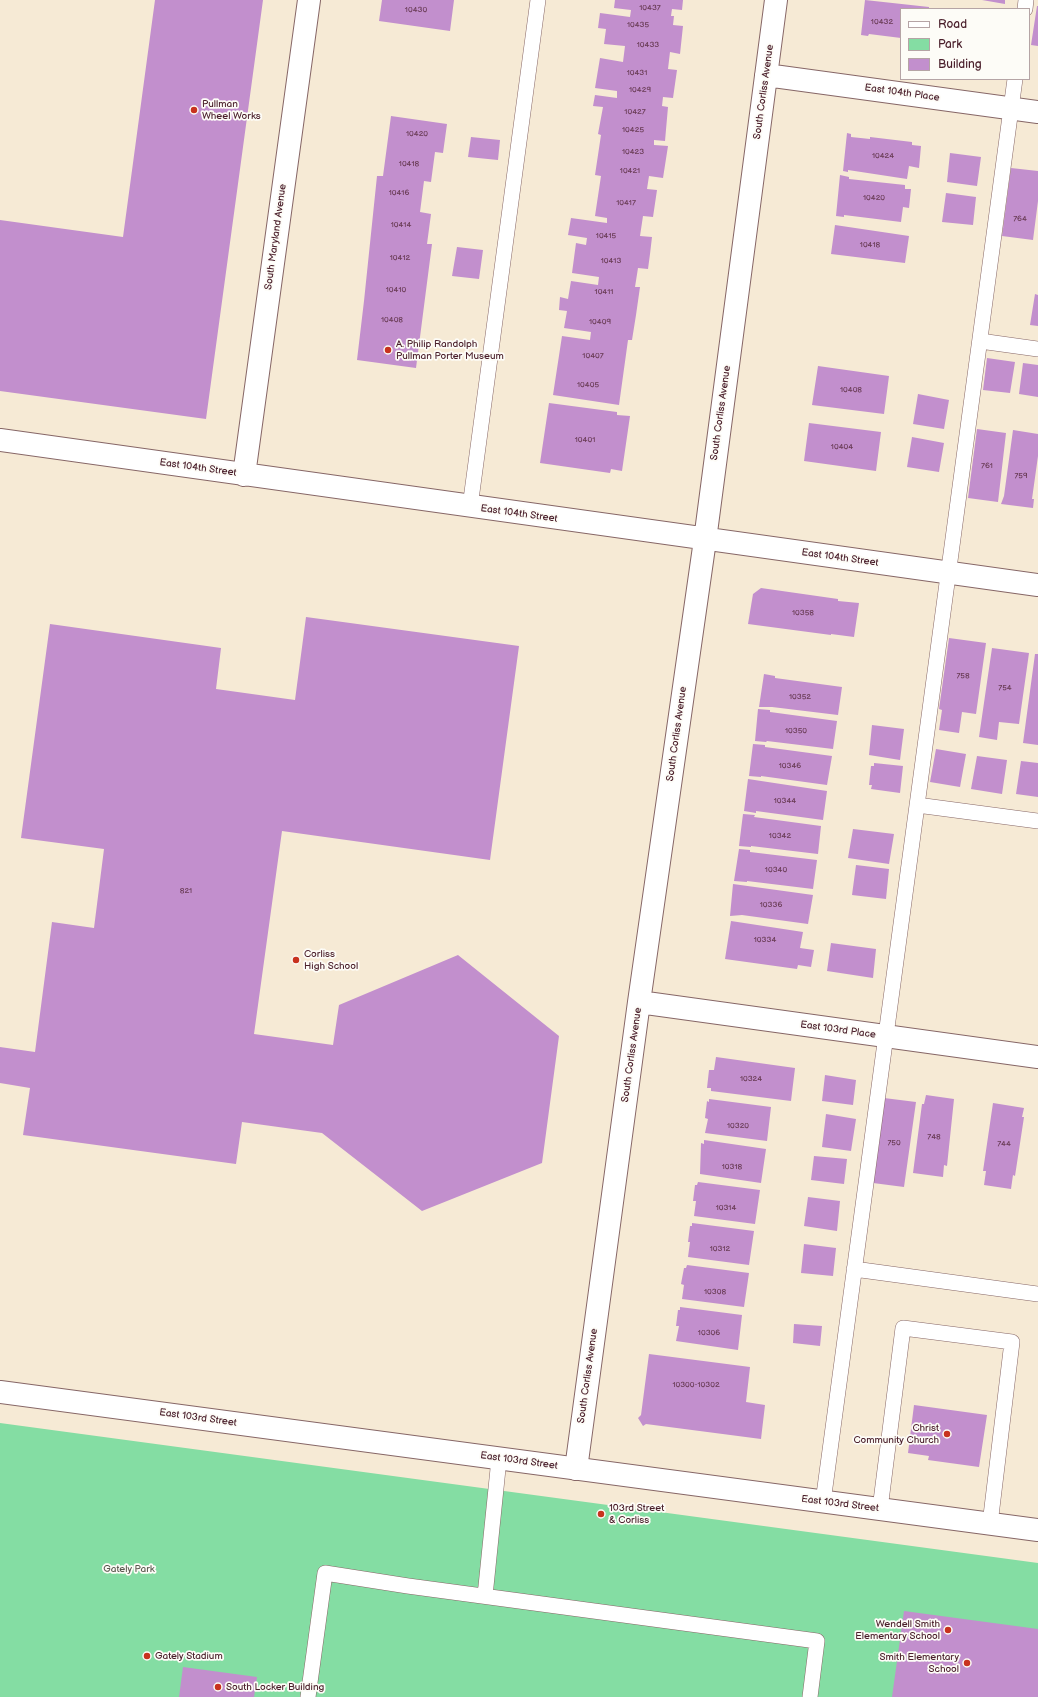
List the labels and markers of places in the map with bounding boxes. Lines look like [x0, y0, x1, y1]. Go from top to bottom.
place label: Pullman Wheel Works [202, 98, 261, 122]
marker: Pullman Wheel Works [189, 105, 199, 115]
place label: A. Philip Randolph Pullman Porter Museum [396, 338, 504, 362]
marker: A. Philip Randolph Pullman Porter Museum [383, 345, 393, 355]
place label: Corliss High School [304, 948, 358, 972]
marker: Corliss High School [291, 955, 301, 965]
place label: Christ Community Church [853, 1422, 939, 1446]
marker: Christ Community Church [942, 1429, 952, 1439]
place label: 103rd Street & Corliss [609, 1502, 664, 1526]
marker: 103rd Street & Corliss [596, 1509, 606, 1519]
place label: Wendell Smith Elementary School [855, 1618, 940, 1642]
marker: Wendell Smith Elementary School [943, 1625, 953, 1635]
place label: Gately Stadium [155, 1650, 223, 1662]
marker: Gately Stadium [142, 1651, 152, 1661]
place label: Smith Elementary School [879, 1651, 959, 1674]
marker: Smith Elementary School [962, 1658, 972, 1668]
place label: South Locker Building [226, 1681, 324, 1693]
marker: South Locker Building [213, 1682, 223, 1692]

